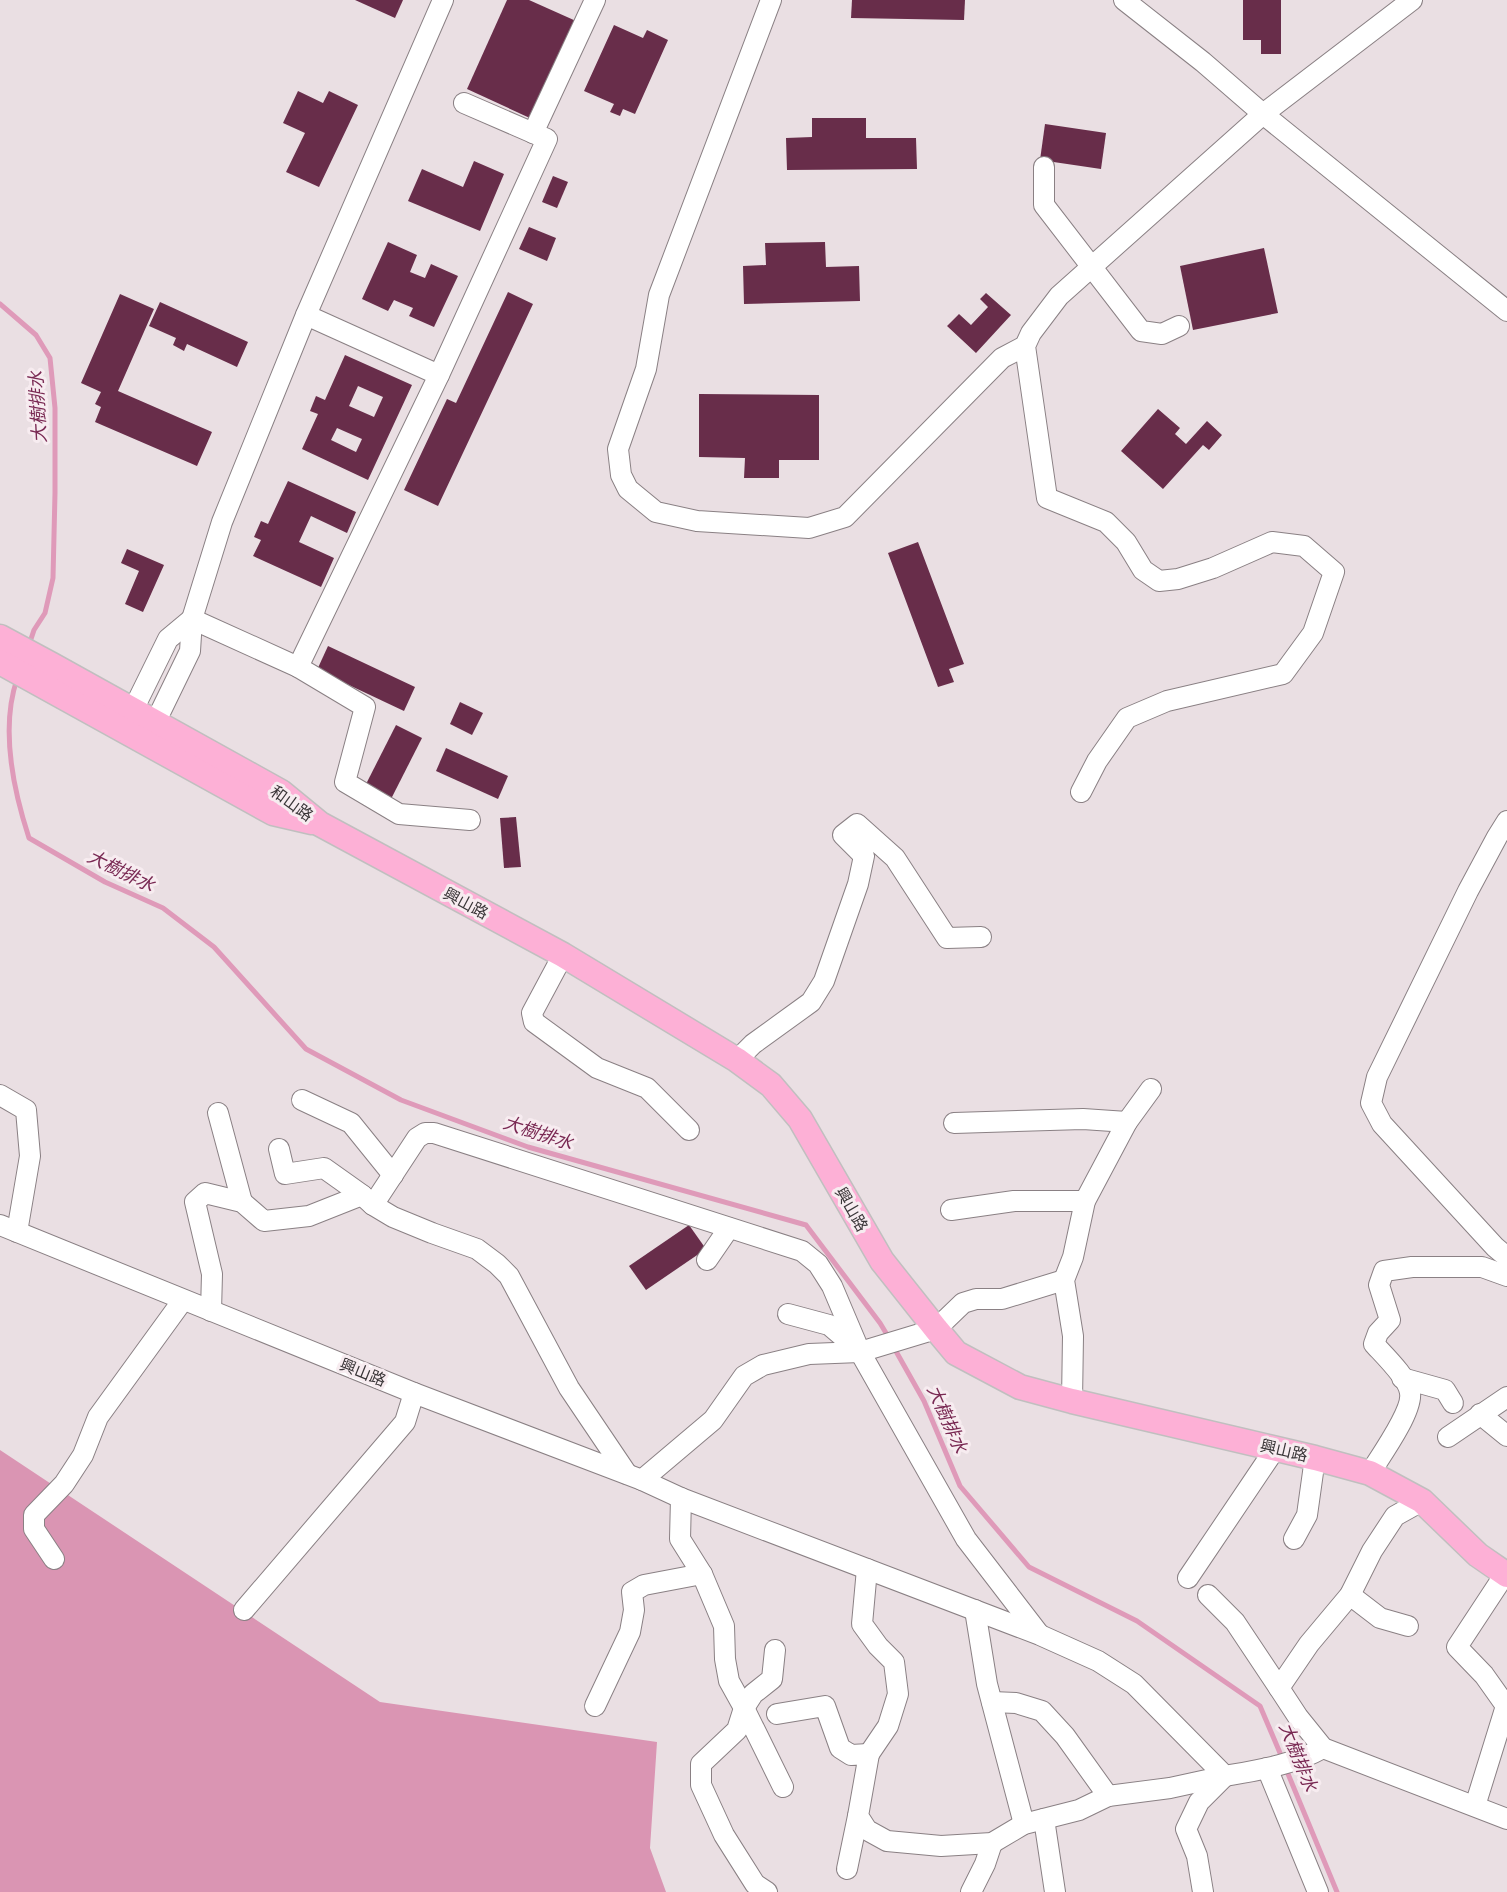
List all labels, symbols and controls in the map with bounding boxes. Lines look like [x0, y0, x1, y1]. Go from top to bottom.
water label: 大樹排水 [24, 369, 51, 444]
street label: 和山路 [267, 781, 317, 825]
water label: 大樹排水 [84, 844, 160, 897]
street label: 興山路 [440, 883, 492, 923]
water label: 大樹排水 [500, 1110, 577, 1155]
street label: 興山路 [831, 1183, 873, 1235]
street label: 興山路 [337, 1354, 389, 1390]
water label: 大樹排水 [922, 1381, 973, 1457]
street label: 興山路 [1258, 1435, 1310, 1465]
water label: 大樹排水 [1274, 1719, 1323, 1795]

